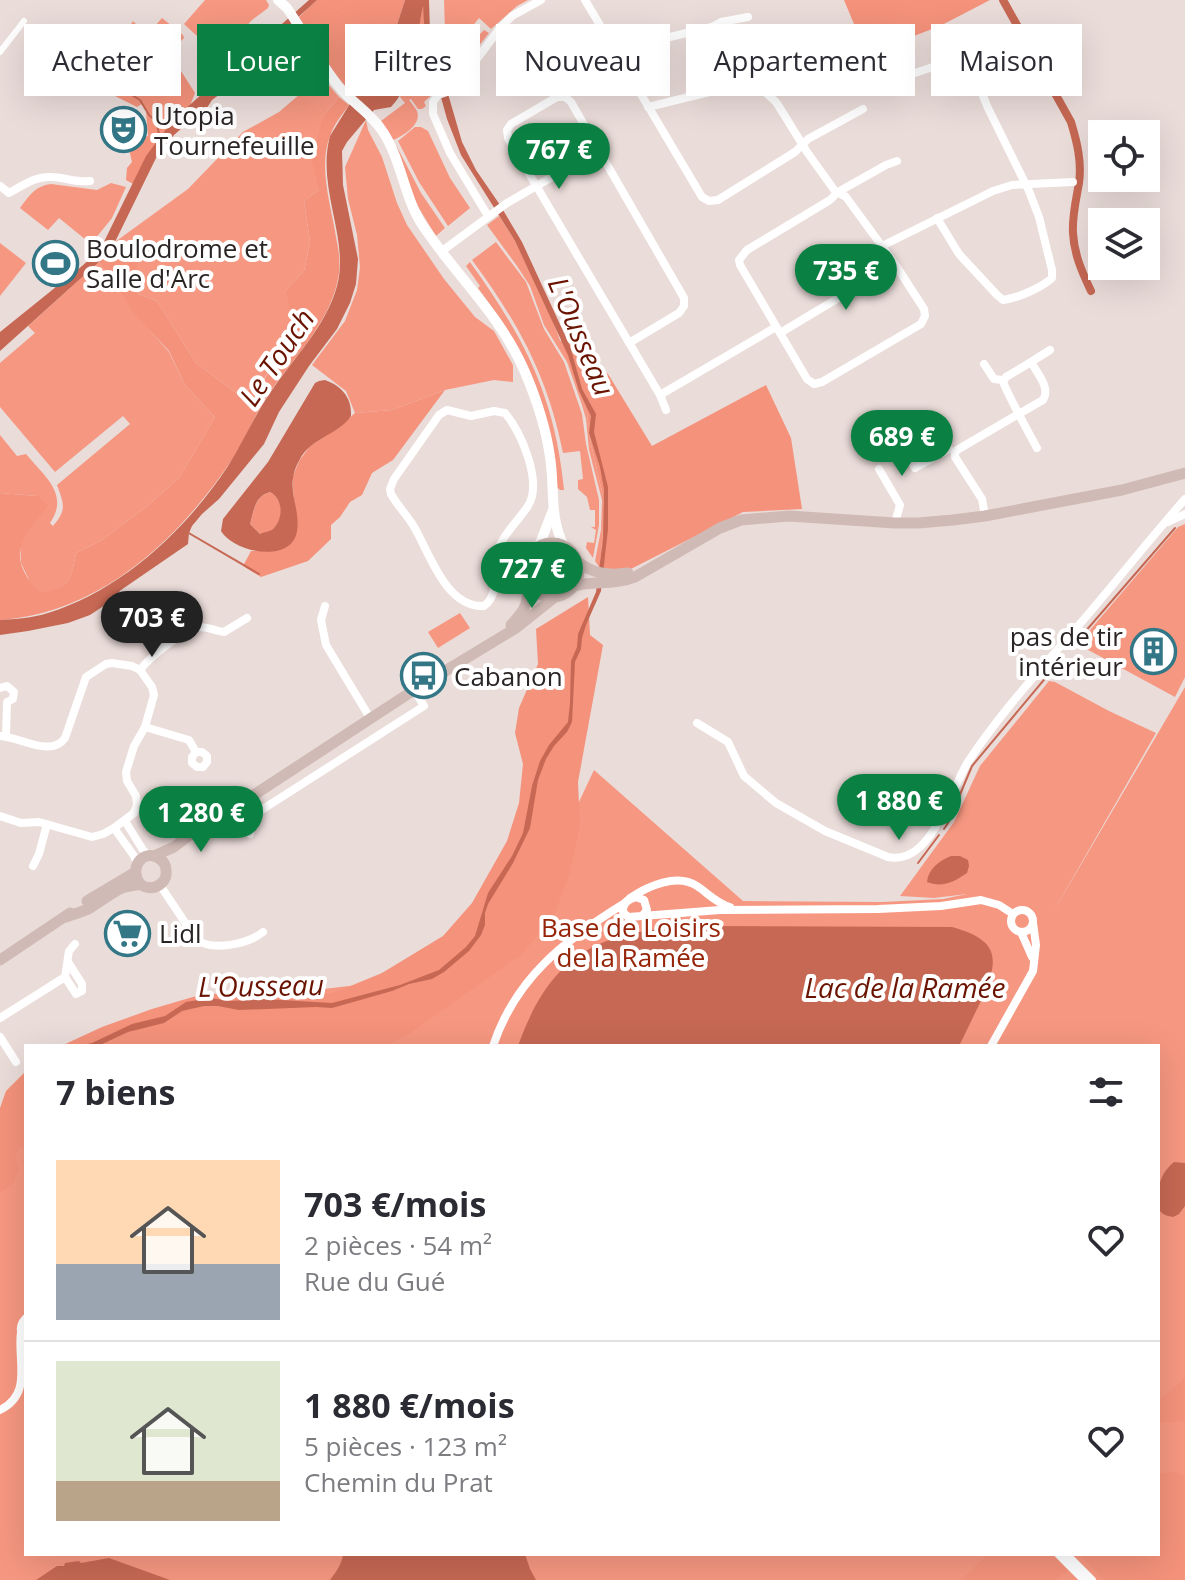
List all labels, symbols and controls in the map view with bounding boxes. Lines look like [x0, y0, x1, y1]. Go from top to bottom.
chip: Acheter [24, 24, 181, 96]
chip: Louer [197, 24, 329, 96]
chip: Filtres [345, 24, 480, 96]
chip: Nouveau [496, 24, 670, 96]
chip: Appartement [686, 24, 915, 96]
chip: Maison [931, 24, 1082, 96]
place label: Utopia Tournefeuille [154, 97, 315, 163]
theatre icon: Utopia Tournefeuille [99, 106, 147, 154]
map controls [1088, 120, 1160, 280]
button: locate [1088, 120, 1160, 192]
pin: 767 € [503, 123, 615, 191]
text: 767 € [526, 131, 592, 167]
button: layers [1088, 208, 1160, 280]
place label: Boulodrome et Salle d'Arc [86, 230, 268, 296]
sports icon: Boulodrome et Salle d'Arc [31, 239, 79, 287]
pin: 735 € [790, 244, 902, 312]
text: 735 € [813, 252, 879, 288]
water label: L'Ousseau [540, 271, 624, 401]
water label: Le Touch [230, 301, 322, 413]
pin: 689 € [846, 410, 958, 478]
text: 689 € [869, 418, 935, 454]
pin: 727 € [476, 542, 588, 610]
text: 727 € [499, 550, 565, 586]
pin: 703 € [96, 591, 208, 659]
text: 703 € [119, 599, 185, 635]
place label: pas de tir intérieur [1010, 618, 1123, 684]
building icon: pas de tir intérieur [1130, 627, 1178, 675]
bus stop icon: Cabanon [399, 652, 447, 700]
place label: Cabanon [454, 658, 563, 694]
pin: 1 880 € [825, 774, 973, 842]
text: 1 880 € [855, 782, 943, 818]
pin: 1 280 € [127, 786, 275, 854]
text: 1 280 € [157, 794, 245, 830]
supermarket icon: Lidl [104, 909, 152, 957]
park label: Base de Loisirs de la Ramée [541, 909, 721, 975]
place label: Lidl [159, 915, 202, 951]
water label: L'Ousseau [198, 965, 324, 1005]
water label: Lac de la Ramée [805, 968, 1006, 1006]
text: 7 biens [56, 1069, 176, 1115]
icon: filters [1084, 1070, 1128, 1114]
text: 703 €/mois [304, 1181, 486, 1227]
icon: home [120, 1192, 216, 1288]
icon: heart [1084, 1218, 1128, 1262]
text: 2 pièces · 54 m² [304, 1227, 492, 1263]
text: Rue du Gué [304, 1263, 445, 1299]
text: 1 880 €/mois [304, 1382, 515, 1428]
icon: home [120, 1393, 216, 1489]
icon: heart [1084, 1419, 1128, 1463]
text: 5 pièces · 123 m² [304, 1428, 507, 1464]
text: Chemin du Prat [304, 1464, 493, 1500]

